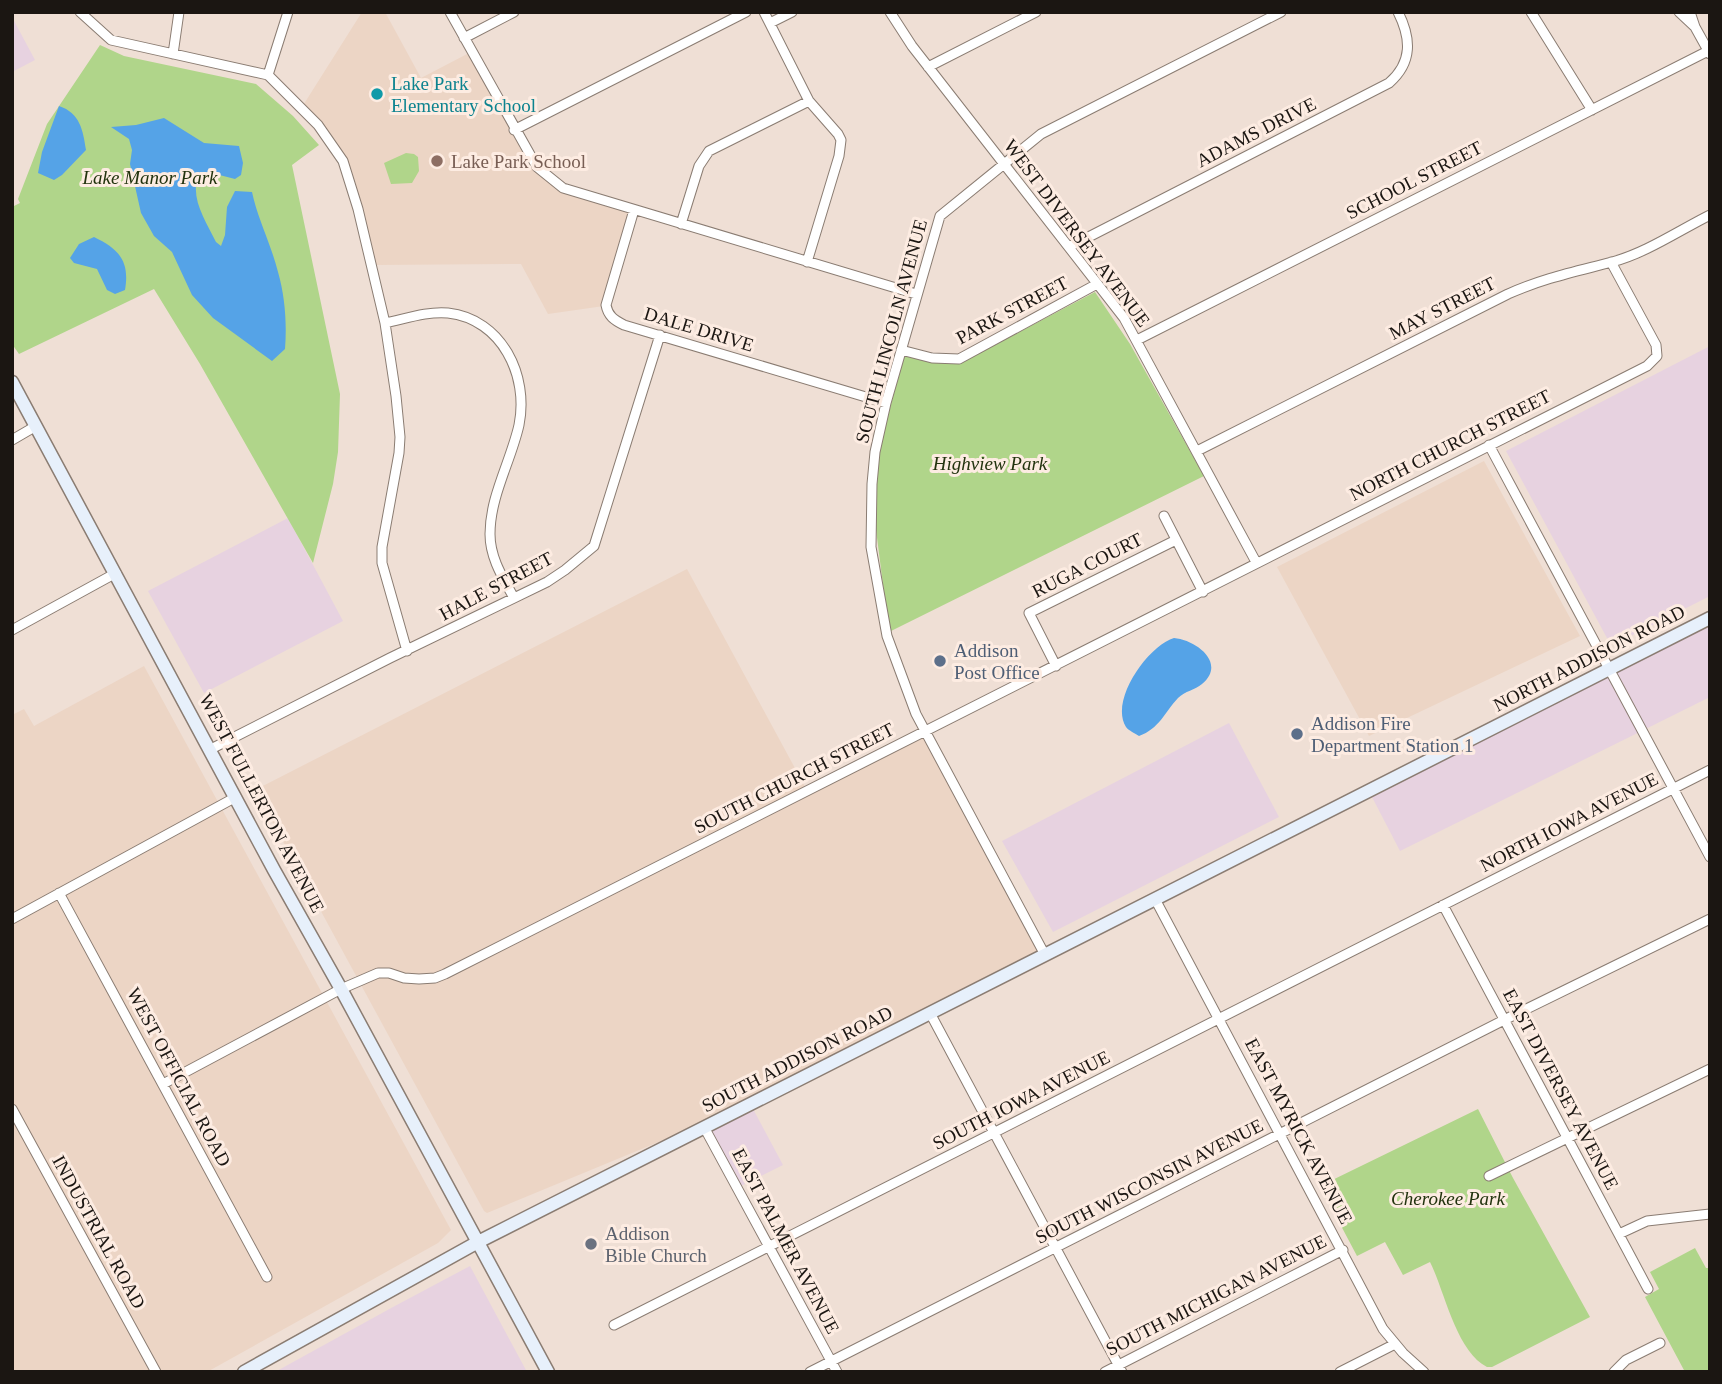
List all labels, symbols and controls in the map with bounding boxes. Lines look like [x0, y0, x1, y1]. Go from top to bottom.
place label: Lake Park Elementary School [391, 73, 536, 116]
marker: Lake Park Elementary School [369, 86, 385, 102]
street label: ADAMS DRIVE [1193, 93, 1319, 171]
street label: WEST DIVERSEY AVENUE [1000, 135, 1154, 331]
street label: SCHOOL STREET [1343, 136, 1486, 223]
place label: Lake Park School [451, 151, 586, 172]
marker: Lake Park School [429, 153, 445, 169]
park label: Lake Manor Park [81, 167, 218, 188]
street label: SOUTH LINCOLN AVENUE [851, 217, 931, 445]
street label: PARK STREET [953, 272, 1072, 348]
street label: MAY STREET [1385, 272, 1499, 344]
street label: DALE DRIVE [642, 302, 756, 356]
street label: NORTH CHURCH STREET [1346, 385, 1554, 505]
park label: Highview Park [932, 453, 1048, 474]
street label: RUGA COURT [1028, 528, 1146, 602]
street label: HALE STREET [436, 547, 556, 625]
street label: NORTH ADDISON ROAD [1490, 601, 1688, 715]
place label: Addison Post Office [954, 640, 1040, 683]
marker: Addison Post Office [932, 653, 948, 669]
street label: WEST FULLERTON AVENUE [195, 690, 329, 916]
place label: Addison Fire Department Station 1 [1311, 713, 1474, 756]
street label: SOUTH CHURCH STREET [690, 718, 898, 838]
marker: Addison Fire Department Station 1 [1289, 726, 1305, 742]
street label: NORTH IOWA AVENUE [1476, 768, 1662, 876]
street label: WEST OFFICIAL ROAD [123, 984, 235, 1170]
street label: EAST DIVERSEY AVENUE [1499, 985, 1623, 1193]
street label: SOUTH ADDISON ROAD [698, 1002, 896, 1116]
street label: EAST MYRICK AVENUE [1241, 1035, 1357, 1227]
street label: SOUTH IOWA AVENUE [929, 1046, 1113, 1154]
street label: SOUTH WISCONSIN AVENUE [1032, 1114, 1266, 1248]
street label: EAST PALMER AVENUE [728, 1145, 844, 1337]
street label: INDUSTRIAL ROAD [48, 1152, 150, 1312]
park label: Cherokee Park [1391, 1188, 1505, 1209]
place label: Addison Bible Church [605, 1223, 707, 1266]
street label: SOUTH MICHIGAN AVENUE [1102, 1230, 1330, 1360]
marker: Addison Bible Church [583, 1236, 599, 1252]

